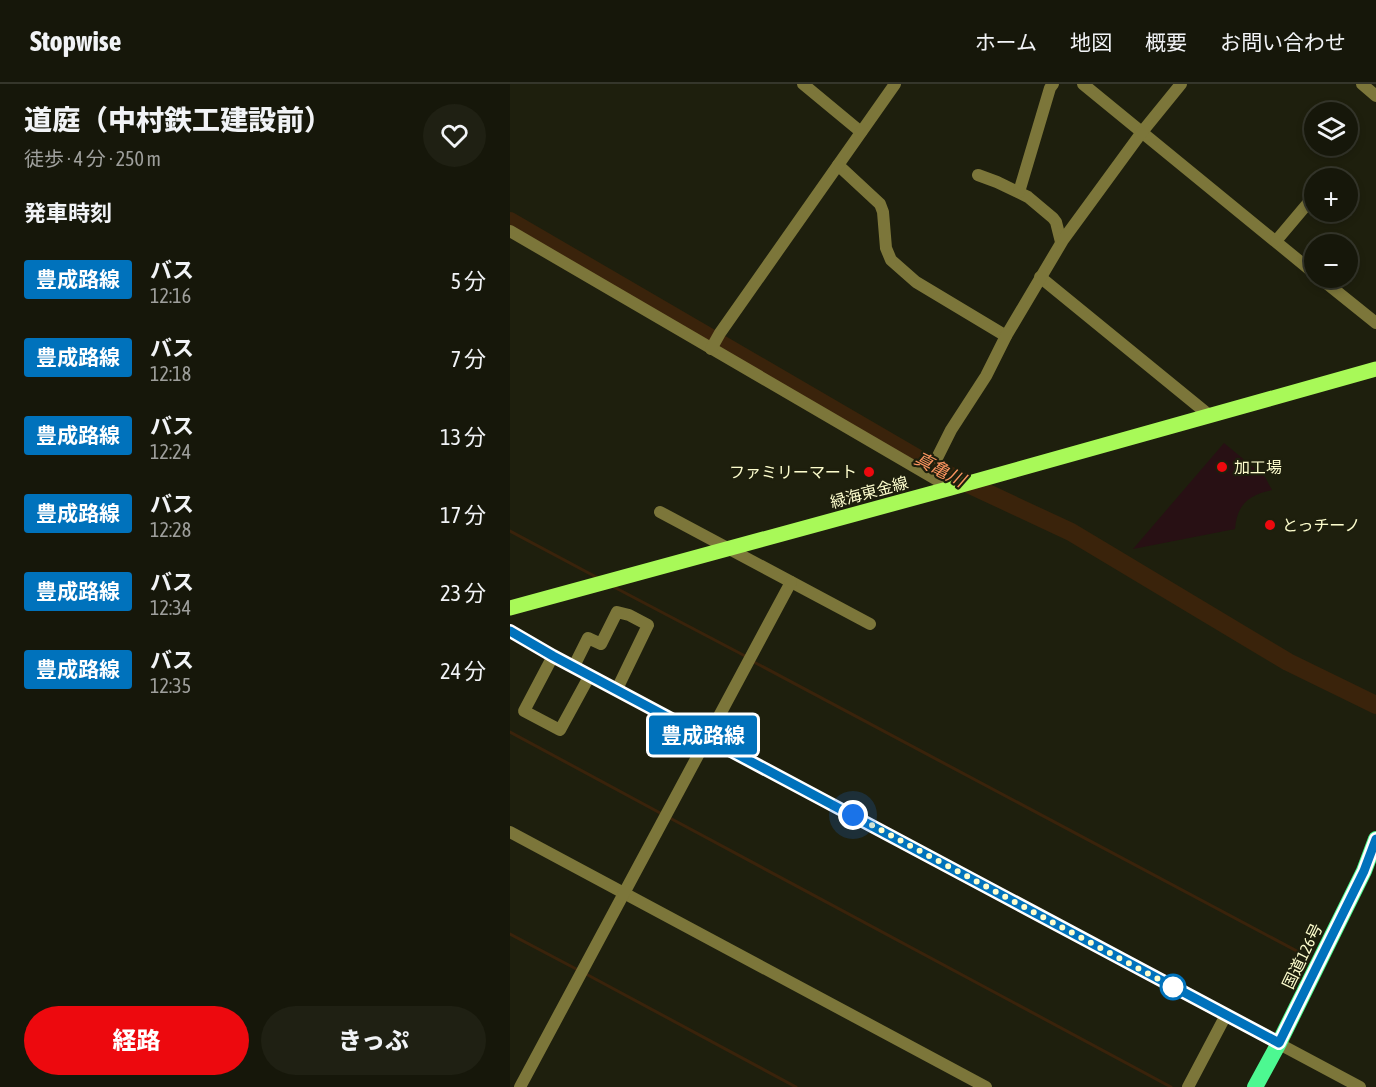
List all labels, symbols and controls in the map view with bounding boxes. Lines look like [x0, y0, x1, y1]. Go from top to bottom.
text: Stopwise [30, 25, 121, 57]
text: ホーム [975, 30, 1037, 54]
text: 地図 [1070, 30, 1112, 54]
text: 概要 [1145, 30, 1187, 54]
text: お問い合わせ [1220, 30, 1346, 54]
map controls [1304, 102, 1358, 288]
button: layers [1304, 102, 1358, 156]
text: 道庭（中村鉄工建設前） [24, 104, 332, 136]
button: heart [423, 104, 486, 167]
text: 徒歩 · 4 分 · 250 m [24, 147, 161, 170]
button: + [1304, 168, 1358, 222]
text: 発車時刻 [24, 200, 112, 226]
button: − [1304, 234, 1358, 288]
text: バス [150, 257, 194, 283]
text: 豊成路線 [36, 267, 120, 291]
text: 5 分 [451, 268, 486, 294]
text: 12:16 [150, 284, 191, 307]
text: バス [150, 335, 194, 361]
text: 豊成路線 [36, 345, 120, 369]
text: 7 分 [451, 346, 486, 372]
text: 12:18 [150, 362, 191, 385]
text: バス [150, 413, 194, 439]
text: 豊成路線 [36, 423, 120, 447]
text: 13 分 [440, 424, 486, 450]
text: 12:24 [150, 440, 191, 463]
water label: 真亀川 [911, 447, 971, 492]
place label: 加工場 [1234, 458, 1282, 476]
marker: 加工場 [1215, 460, 1229, 474]
place label: ファミリーマート [729, 463, 857, 481]
marker: ファミリーマート [862, 465, 876, 479]
street label: 緑海東金線 [828, 473, 910, 511]
text: バス [150, 491, 194, 517]
text: 豊成路線 [36, 501, 120, 525]
text: 17 分 [440, 502, 486, 528]
place label: とっチーノ [1282, 516, 1361, 534]
text: 12:28 [150, 518, 191, 541]
marker: とっチーノ [1263, 518, 1277, 532]
text: バス [150, 569, 194, 595]
text: 豊成路線 [36, 579, 120, 603]
text: 23 分 [440, 580, 486, 606]
text: 12:34 [150, 596, 191, 619]
text: バス [150, 647, 194, 673]
text: 豊成路線 [36, 657, 120, 681]
text: 24 分 [440, 658, 486, 684]
text: 12:35 [150, 674, 191, 697]
line badge: 豊成路線 [661, 716, 745, 754]
text: 豊成路線 [661, 723, 745, 747]
your location [838, 800, 868, 830]
street label: 国道126号 [1278, 920, 1326, 992]
unlabelled marker [1160, 974, 1186, 1000]
button: 経路 [24, 1006, 249, 1075]
button: きっぷ [261, 1006, 486, 1075]

